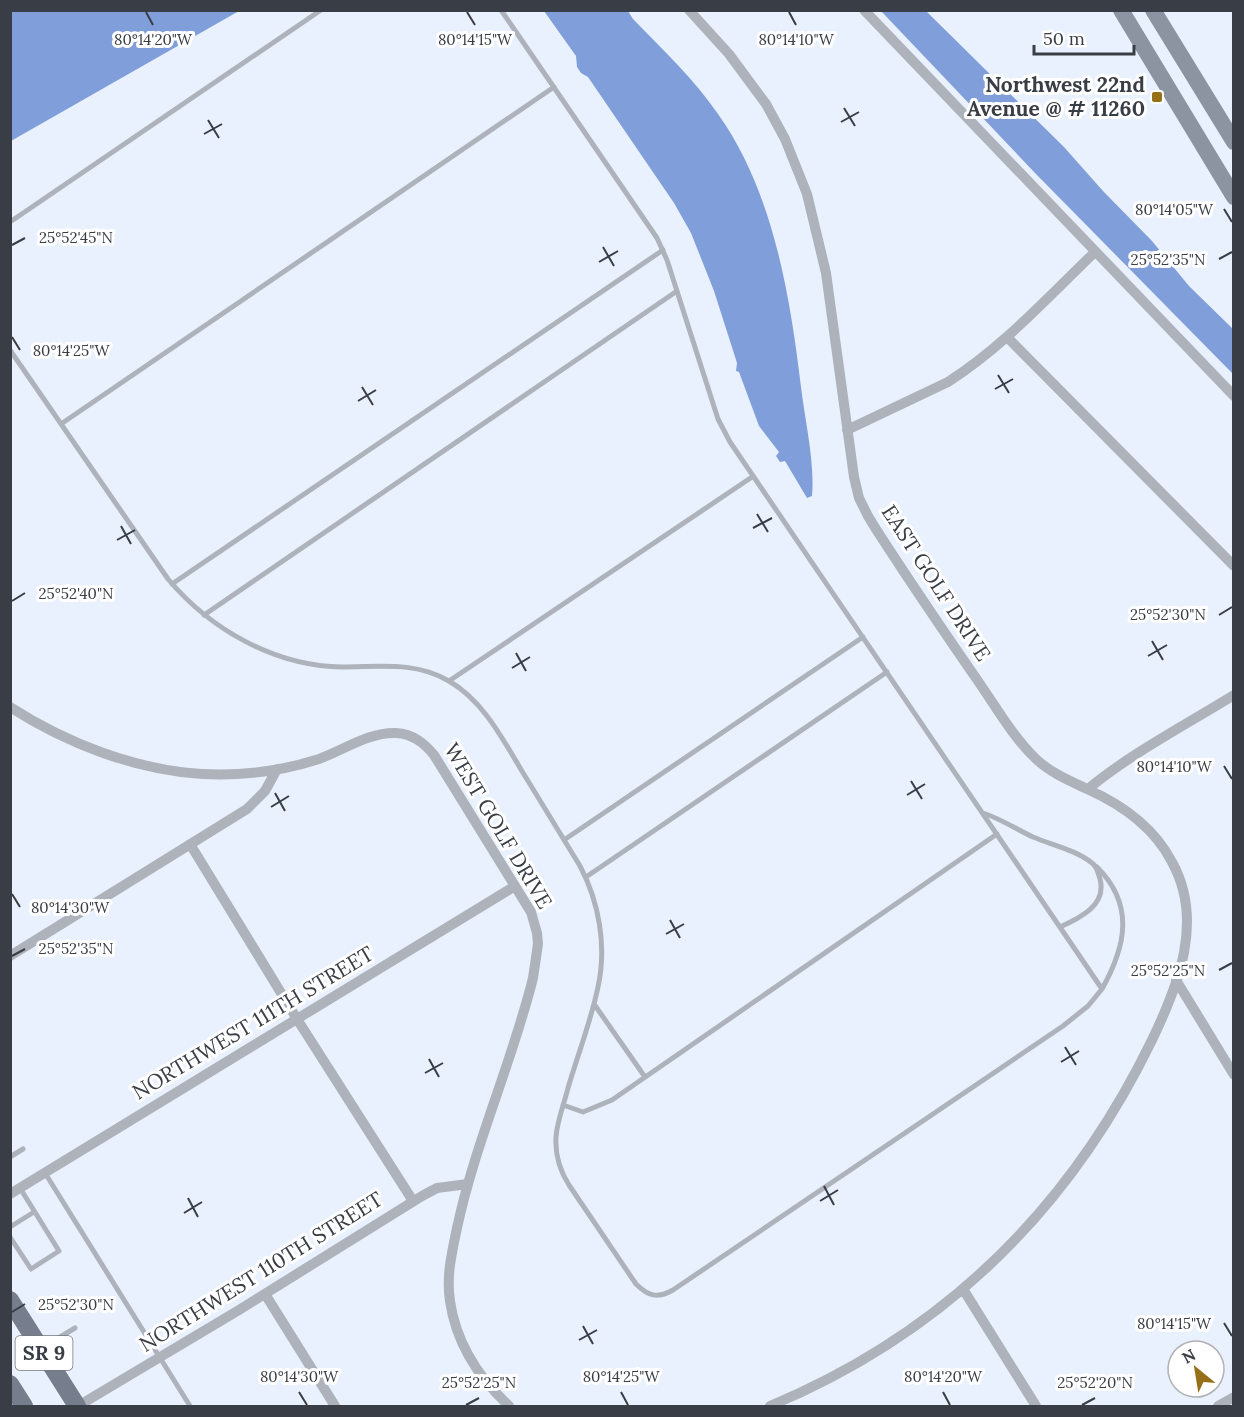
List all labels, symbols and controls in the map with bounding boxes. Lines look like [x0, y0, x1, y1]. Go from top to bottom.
scale bar [1034, 18, 1134, 56]
text: 50 m [1043, 27, 1085, 50]
text: 80°14'20"W [114, 30, 193, 49]
text: 80°14'15"W [438, 30, 513, 49]
text: 80°14'10"W [758, 30, 835, 49]
place label: Northwest 22nd Avenue @ # 11260 [967, 71, 1145, 122]
marker: Northwest 22nd Avenue @ # 11260 [1150, 90, 1164, 104]
text: 80°14'05"W [1135, 200, 1214, 219]
text: 25°52'45"N [39, 228, 113, 247]
text: 25°52'35"N [1131, 250, 1205, 269]
text: 80°14'25"W [33, 341, 110, 360]
street label: EAST GOLF DRIVE [876, 500, 997, 666]
text: 25°52'40"N [38, 584, 114, 603]
text: 25°52'30"N [1130, 605, 1206, 624]
street label: WEST GOLF DRIVE [438, 738, 559, 914]
text: 80°14'10"W [1136, 757, 1213, 776]
text: 80°14'30"W [31, 898, 110, 917]
text: 25°52'35"N [39, 939, 113, 958]
street label: NORTHWEST 111TH STREET [127, 940, 378, 1105]
text: 25°52'25"N [1131, 961, 1205, 980]
street label: NORTHWEST 110TH STREET [134, 1185, 387, 1358]
text: 25°52'30"N [38, 1295, 114, 1314]
text: 80°14'15"W [1137, 1314, 1212, 1333]
road number: SR 9 [15, 1336, 72, 1370]
north arrow [1166, 1339, 1226, 1399]
text: N [1178, 1344, 1199, 1368]
text: 80°14'30"W [260, 1367, 339, 1386]
text: 80°14'25"W [583, 1367, 660, 1386]
text: 80°14'20"W [904, 1367, 983, 1386]
text: 25°52'25"N [442, 1373, 516, 1392]
text: 25°52'20"N [1057, 1373, 1133, 1392]

